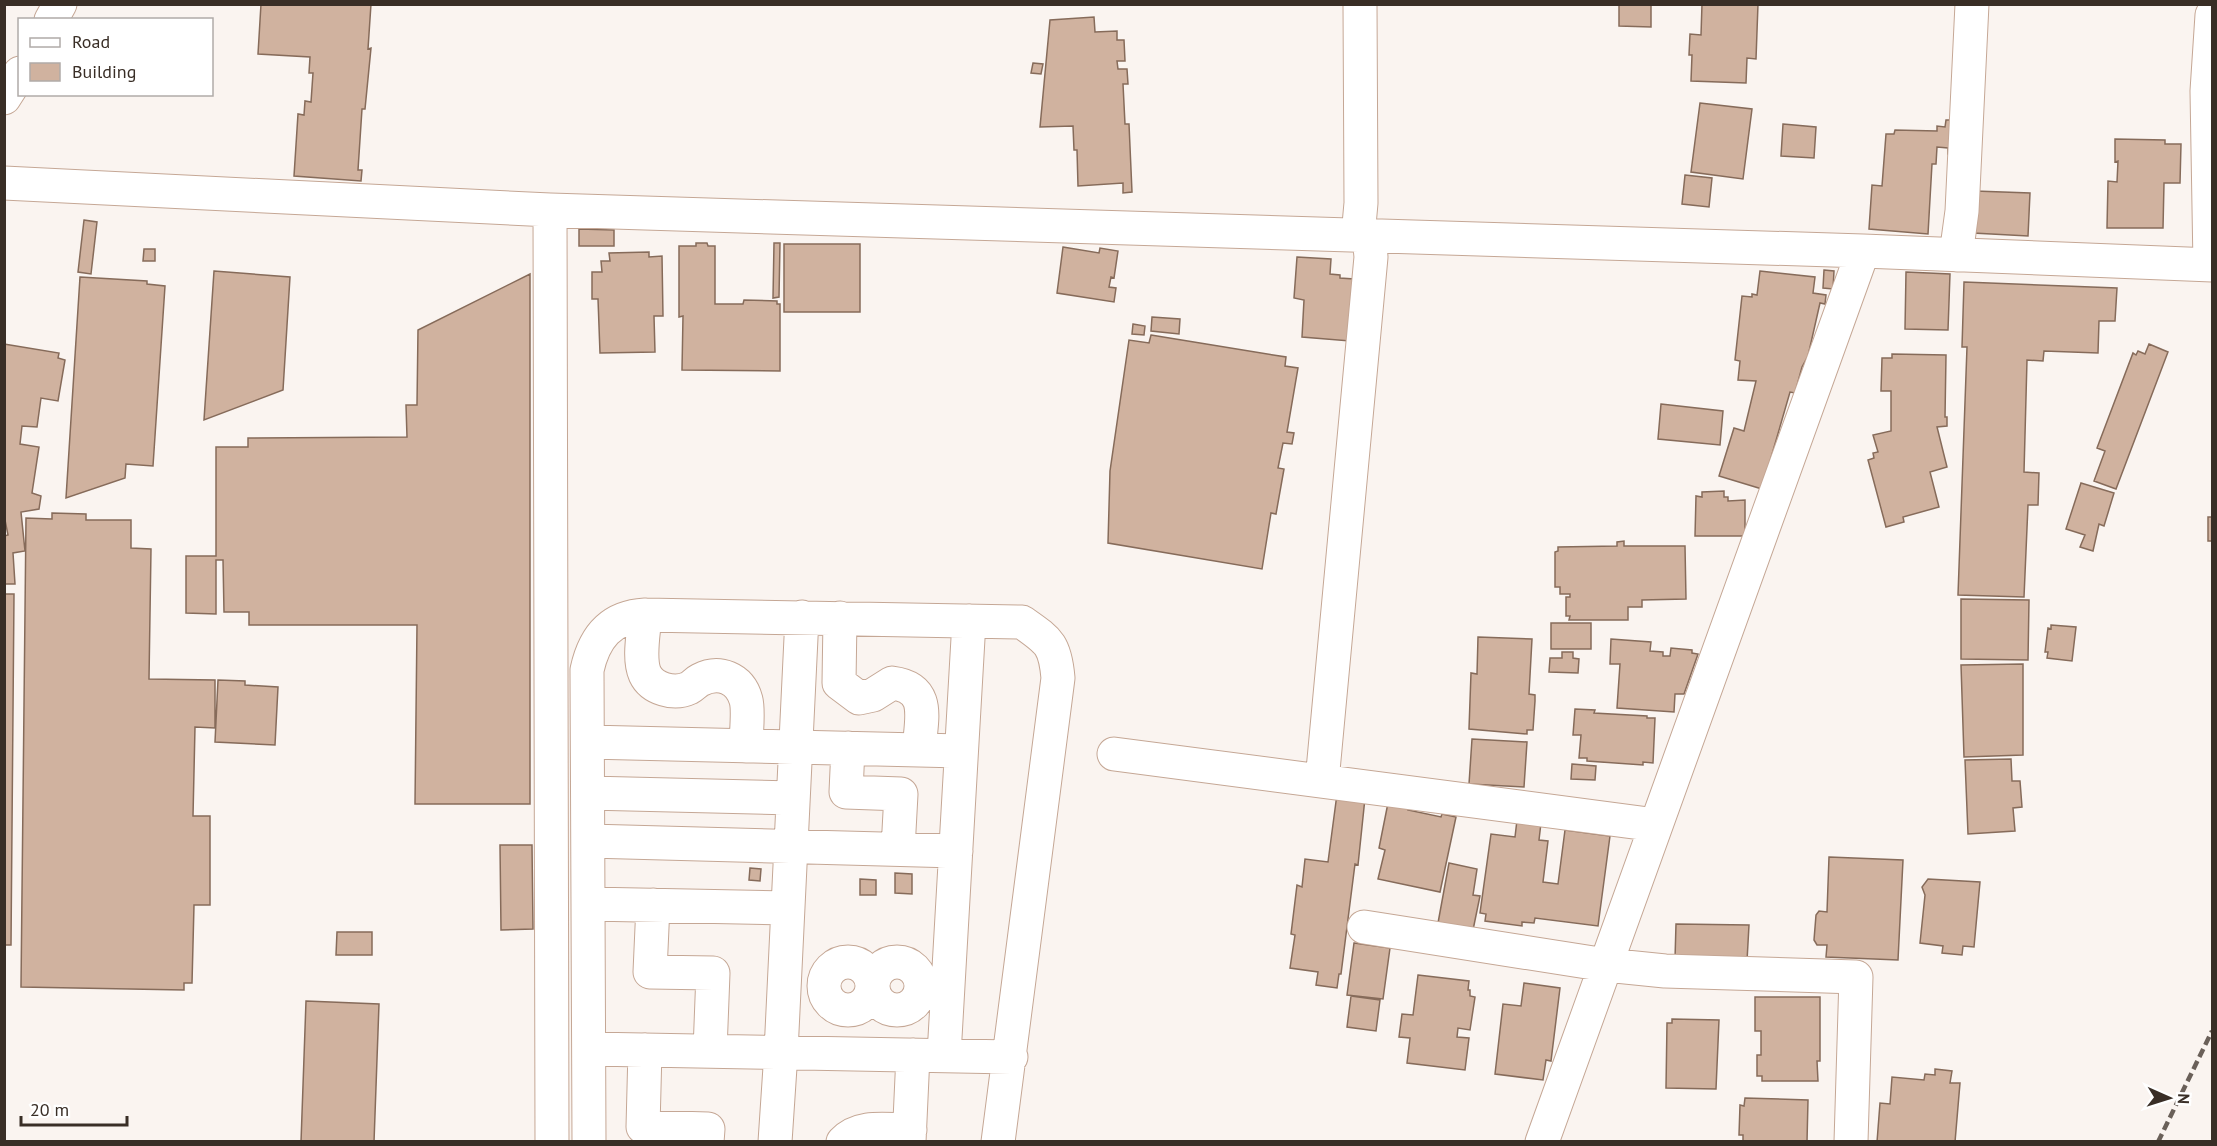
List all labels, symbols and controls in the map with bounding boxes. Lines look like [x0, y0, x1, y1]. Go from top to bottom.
legend [18, 18, 213, 96]
text: Road [72, 30, 110, 53]
text: Building [72, 60, 136, 83]
north arrow [2139, 1068, 2199, 1128]
scale bar [21, 1089, 128, 1127]
text: N [2174, 1093, 2194, 1105]
text: 20 m [30, 1098, 69, 1121]

